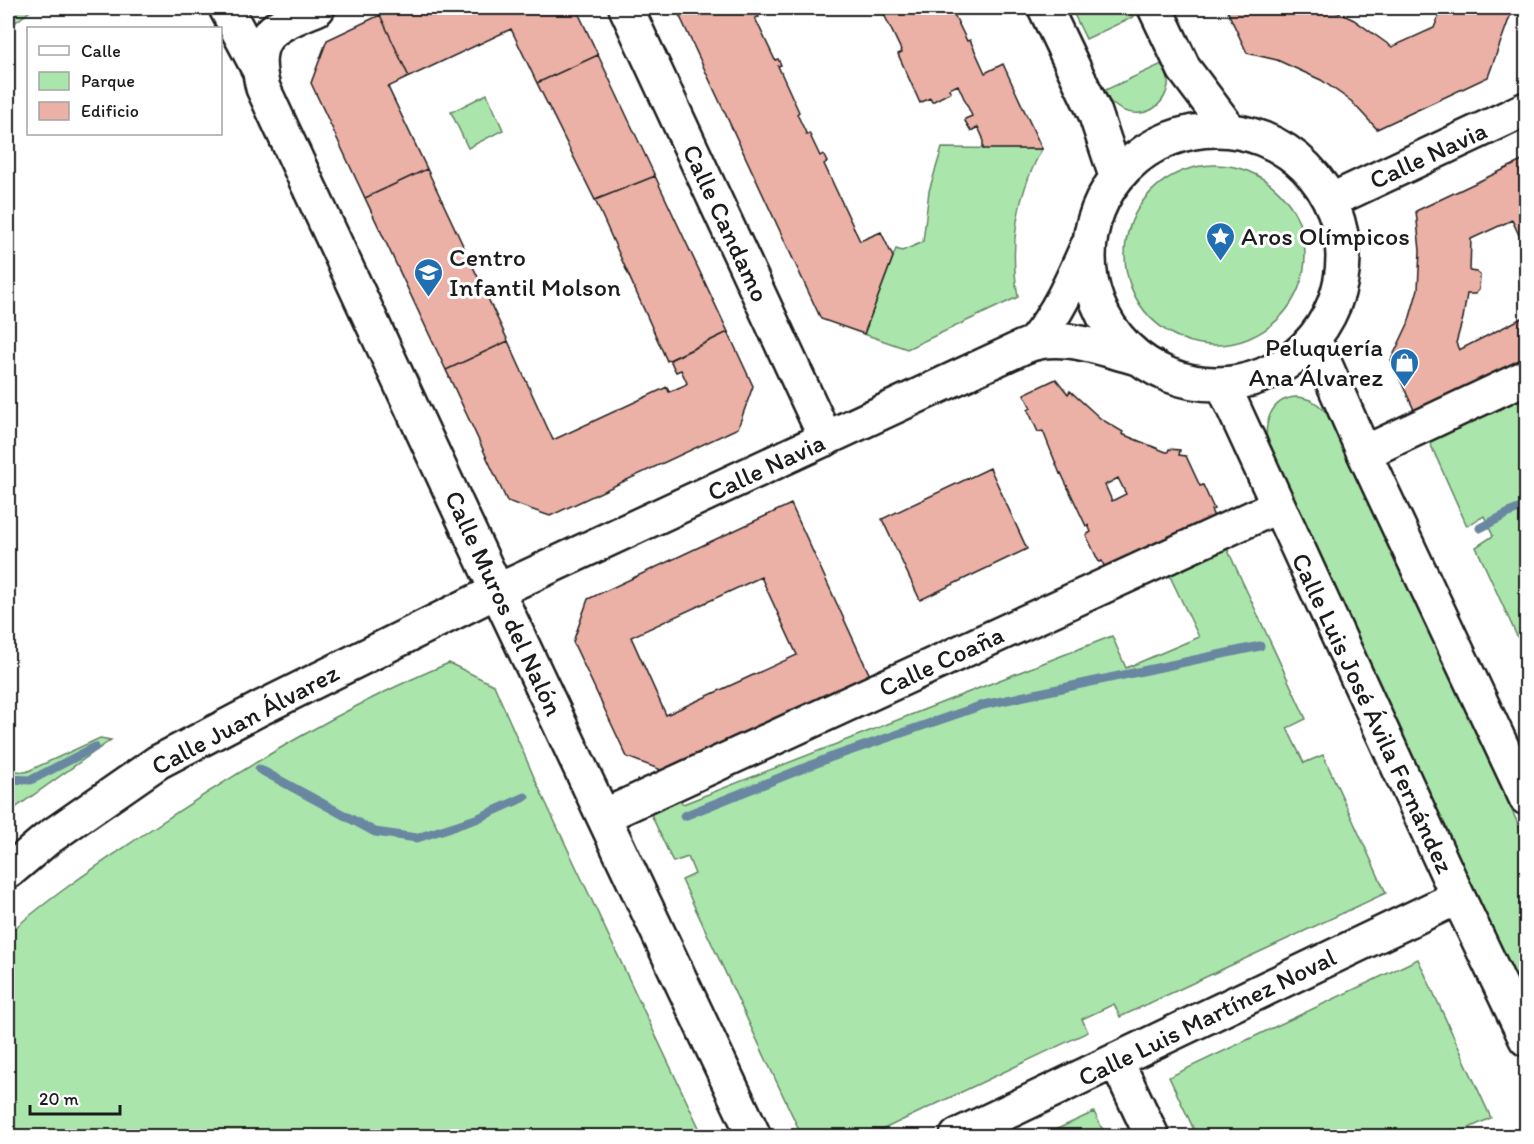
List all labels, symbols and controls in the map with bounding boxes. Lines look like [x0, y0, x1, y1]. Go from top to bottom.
legend [27, 27, 222, 135]
text: Calle [81, 40, 121, 62]
text: Parque [81, 70, 135, 92]
text: Edificio [81, 100, 139, 122]
street label: Calle Navia [1364, 114, 1492, 196]
street label: Calle Candamo [676, 139, 776, 307]
place icon: Aros Olímpicos [1204, 220, 1236, 262]
place label: Aros Olímpicos [1241, 220, 1410, 252]
place label: Centro Infantil Molson [449, 241, 621, 303]
school or university icon: Centro Infantil Molson [412, 256, 444, 298]
place label: Peluquería Ana Álvarez [1249, 331, 1383, 393]
shop icon: Peluquería Ana Álvarez [1388, 346, 1420, 388]
street label: Calle Navia [702, 426, 830, 508]
street label: Calle Muros del Nalón [438, 485, 570, 721]
street label: Calle Luis José Ávila Fernández [1285, 548, 1461, 878]
street label: Calle Coaña [873, 618, 1009, 704]
street label: Calle Juan Álvarez [146, 656, 344, 782]
street label: Calle Luis Martínez Noval [1073, 941, 1341, 1093]
scale bar [30, 1078, 120, 1116]
text: 20 m [39, 1088, 79, 1110]

